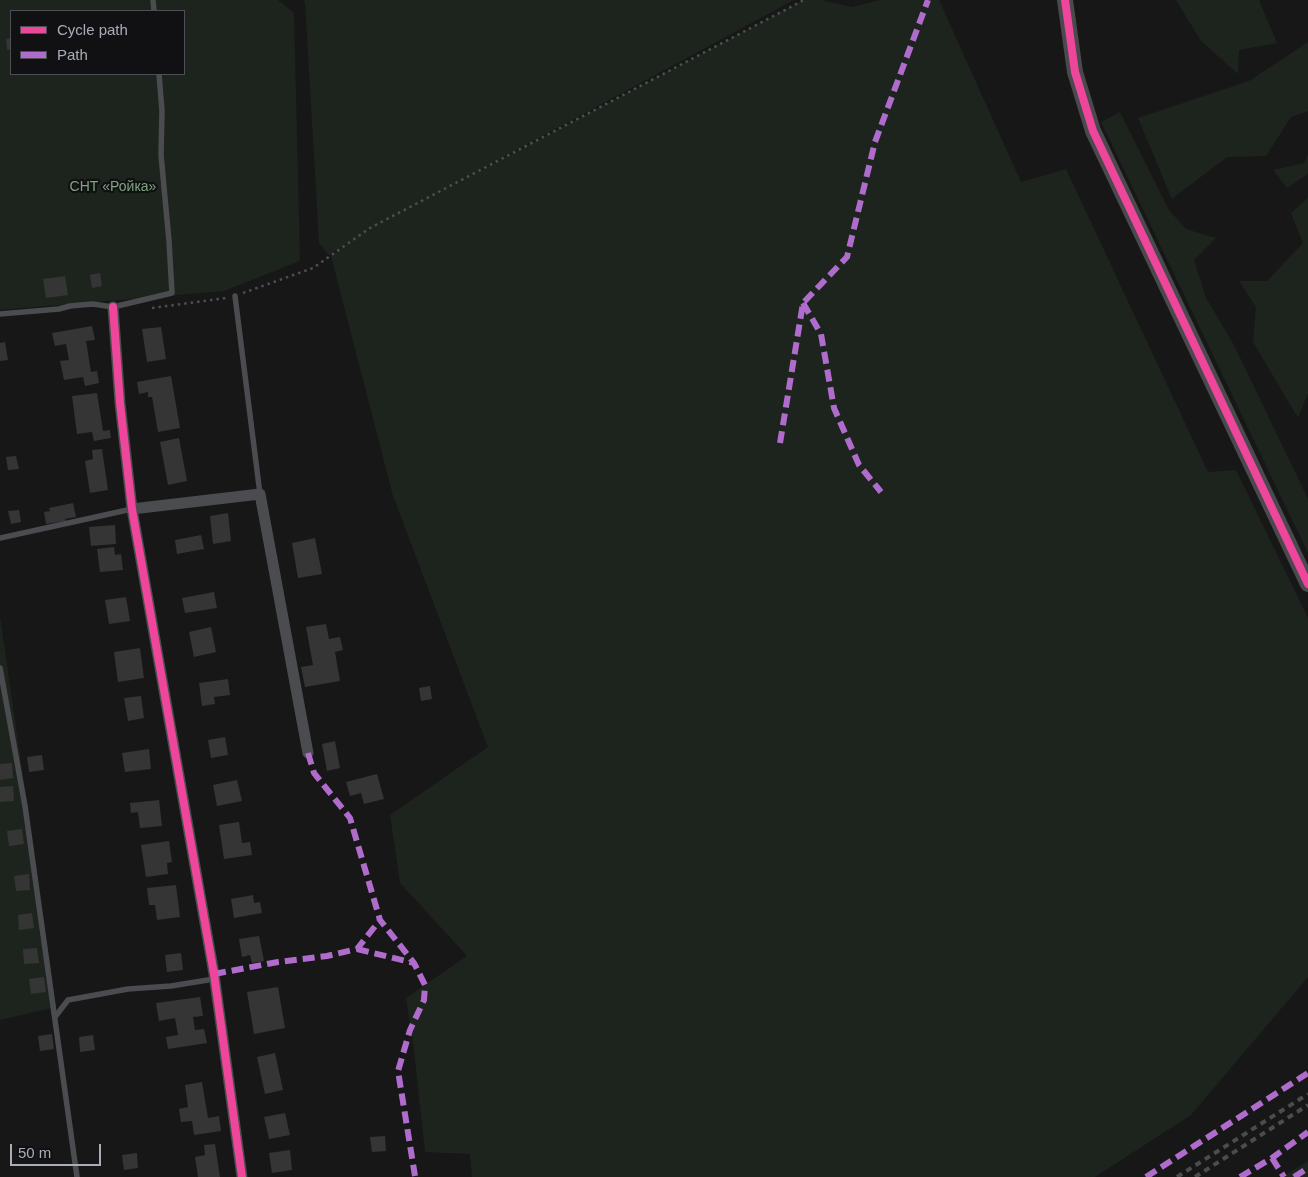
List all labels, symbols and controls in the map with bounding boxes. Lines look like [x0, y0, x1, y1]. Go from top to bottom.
legend [10, 10, 185, 75]
text: Cycle path [57, 21, 128, 38]
text: Path [57, 46, 88, 63]
park label: СНТ «Ройка» [70, 179, 156, 195]
scale bar [12, 1134, 104, 1166]
text: 50 m [18, 1144, 51, 1161]

